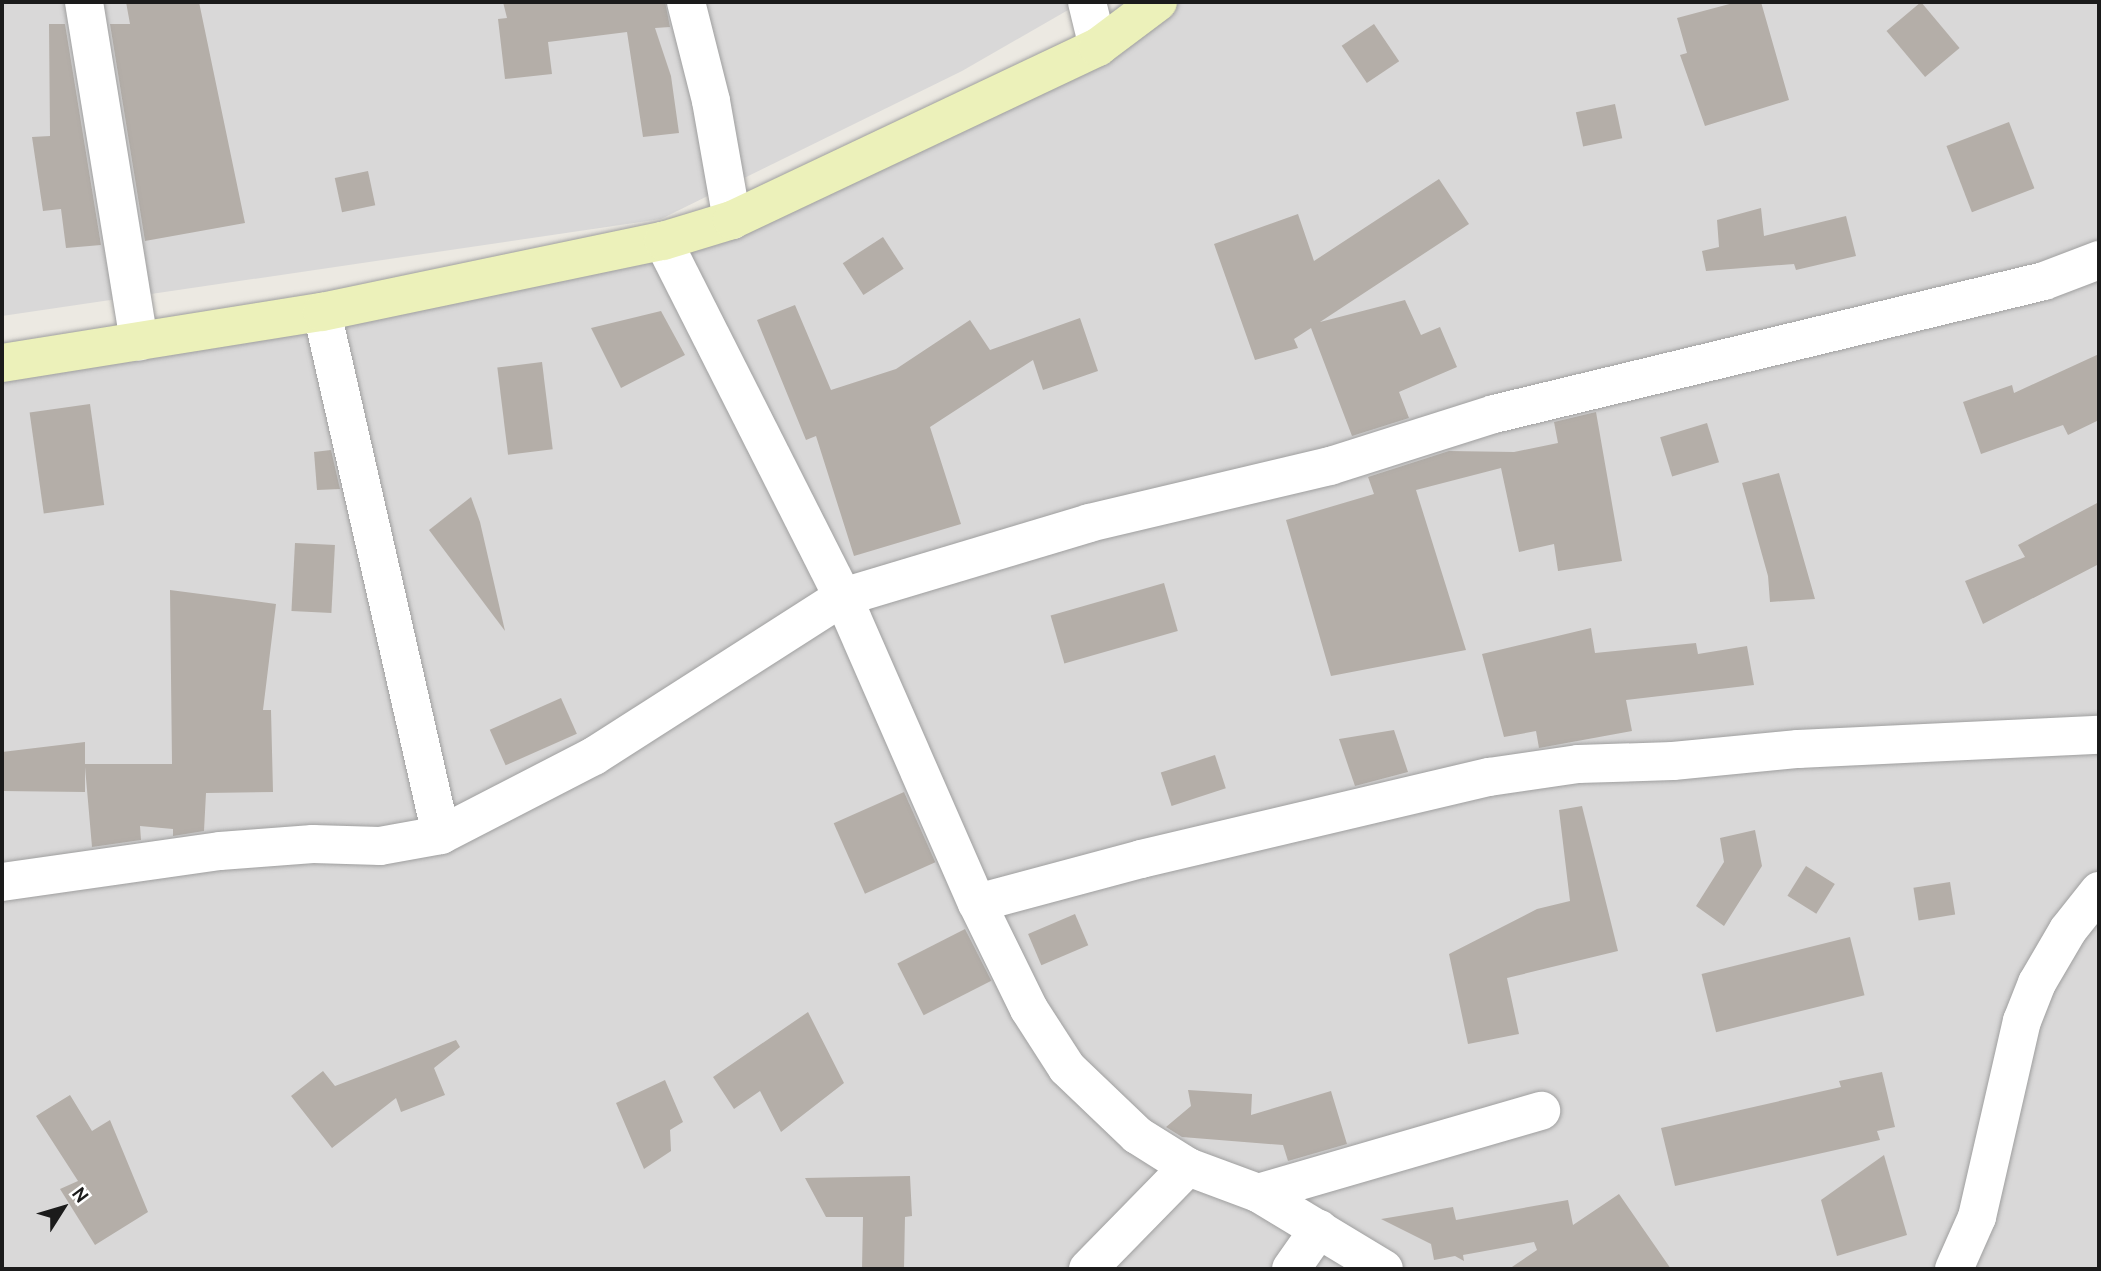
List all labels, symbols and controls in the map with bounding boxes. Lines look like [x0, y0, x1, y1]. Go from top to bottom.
north arrow [28, 1173, 98, 1243]
text: N [67, 1183, 93, 1207]

